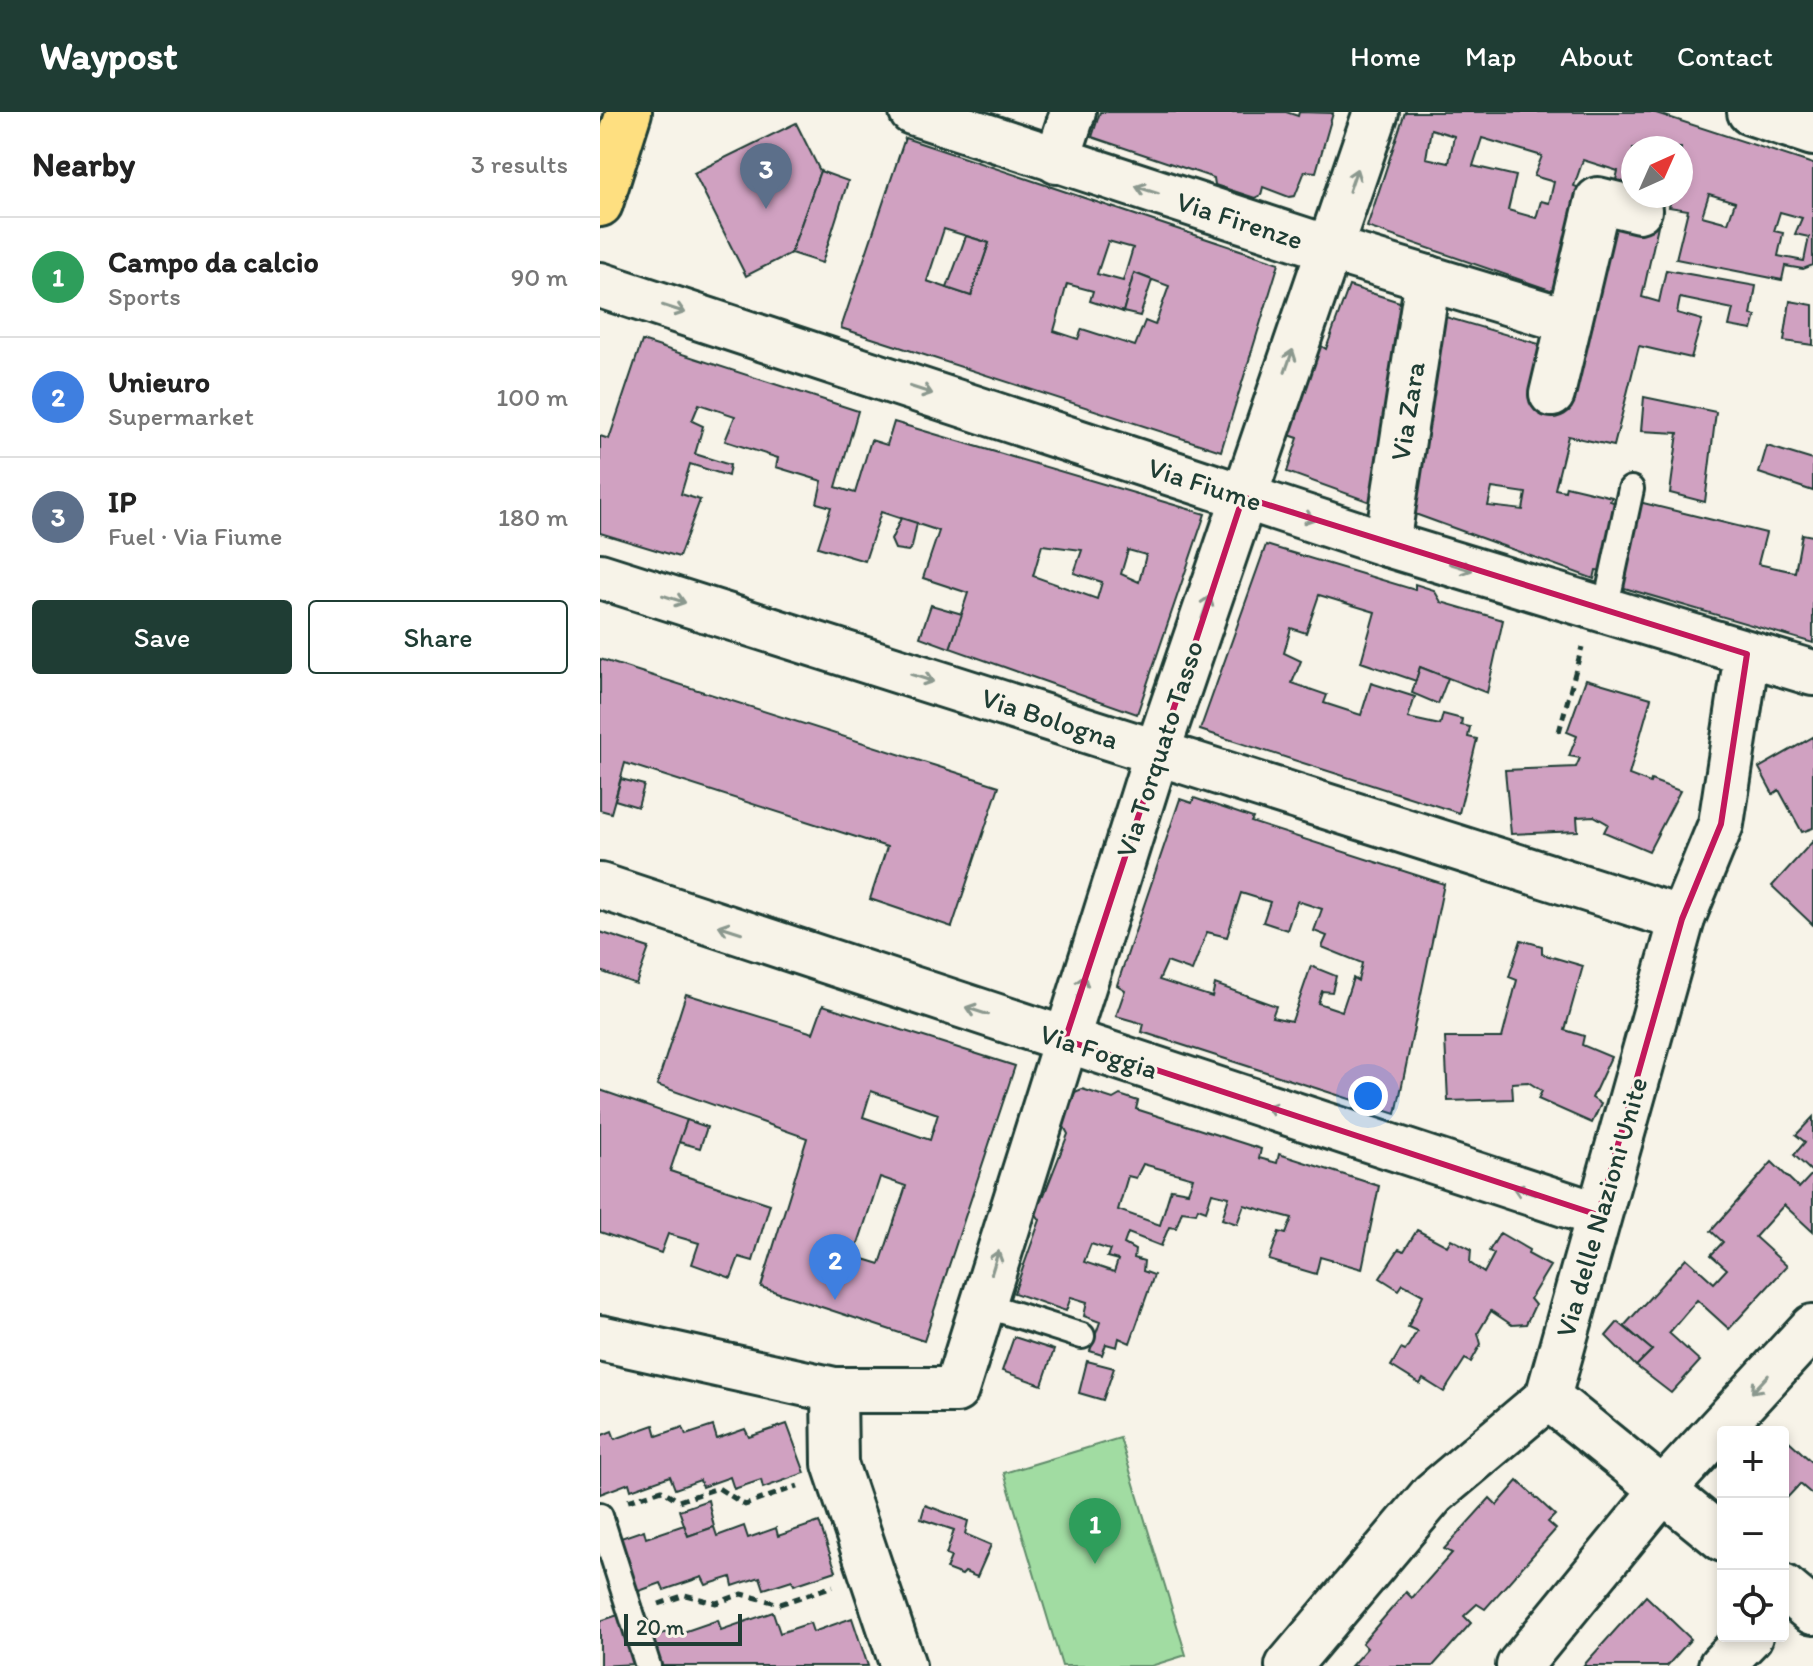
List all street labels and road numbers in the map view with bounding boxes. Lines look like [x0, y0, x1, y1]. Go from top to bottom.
street label: Via Firenze [1172, 184, 1308, 256]
street label: Via Zara [1382, 359, 1432, 463]
street label: Via Fiume [1144, 450, 1266, 518]
street label: Via Torquato Tasso [1108, 636, 1210, 862]
street label: Via Bologna [977, 680, 1123, 756]
street label: Via Foggia [1036, 1016, 1162, 1086]
street label: Via delle Nazioni Unite [1548, 1073, 1654, 1341]

